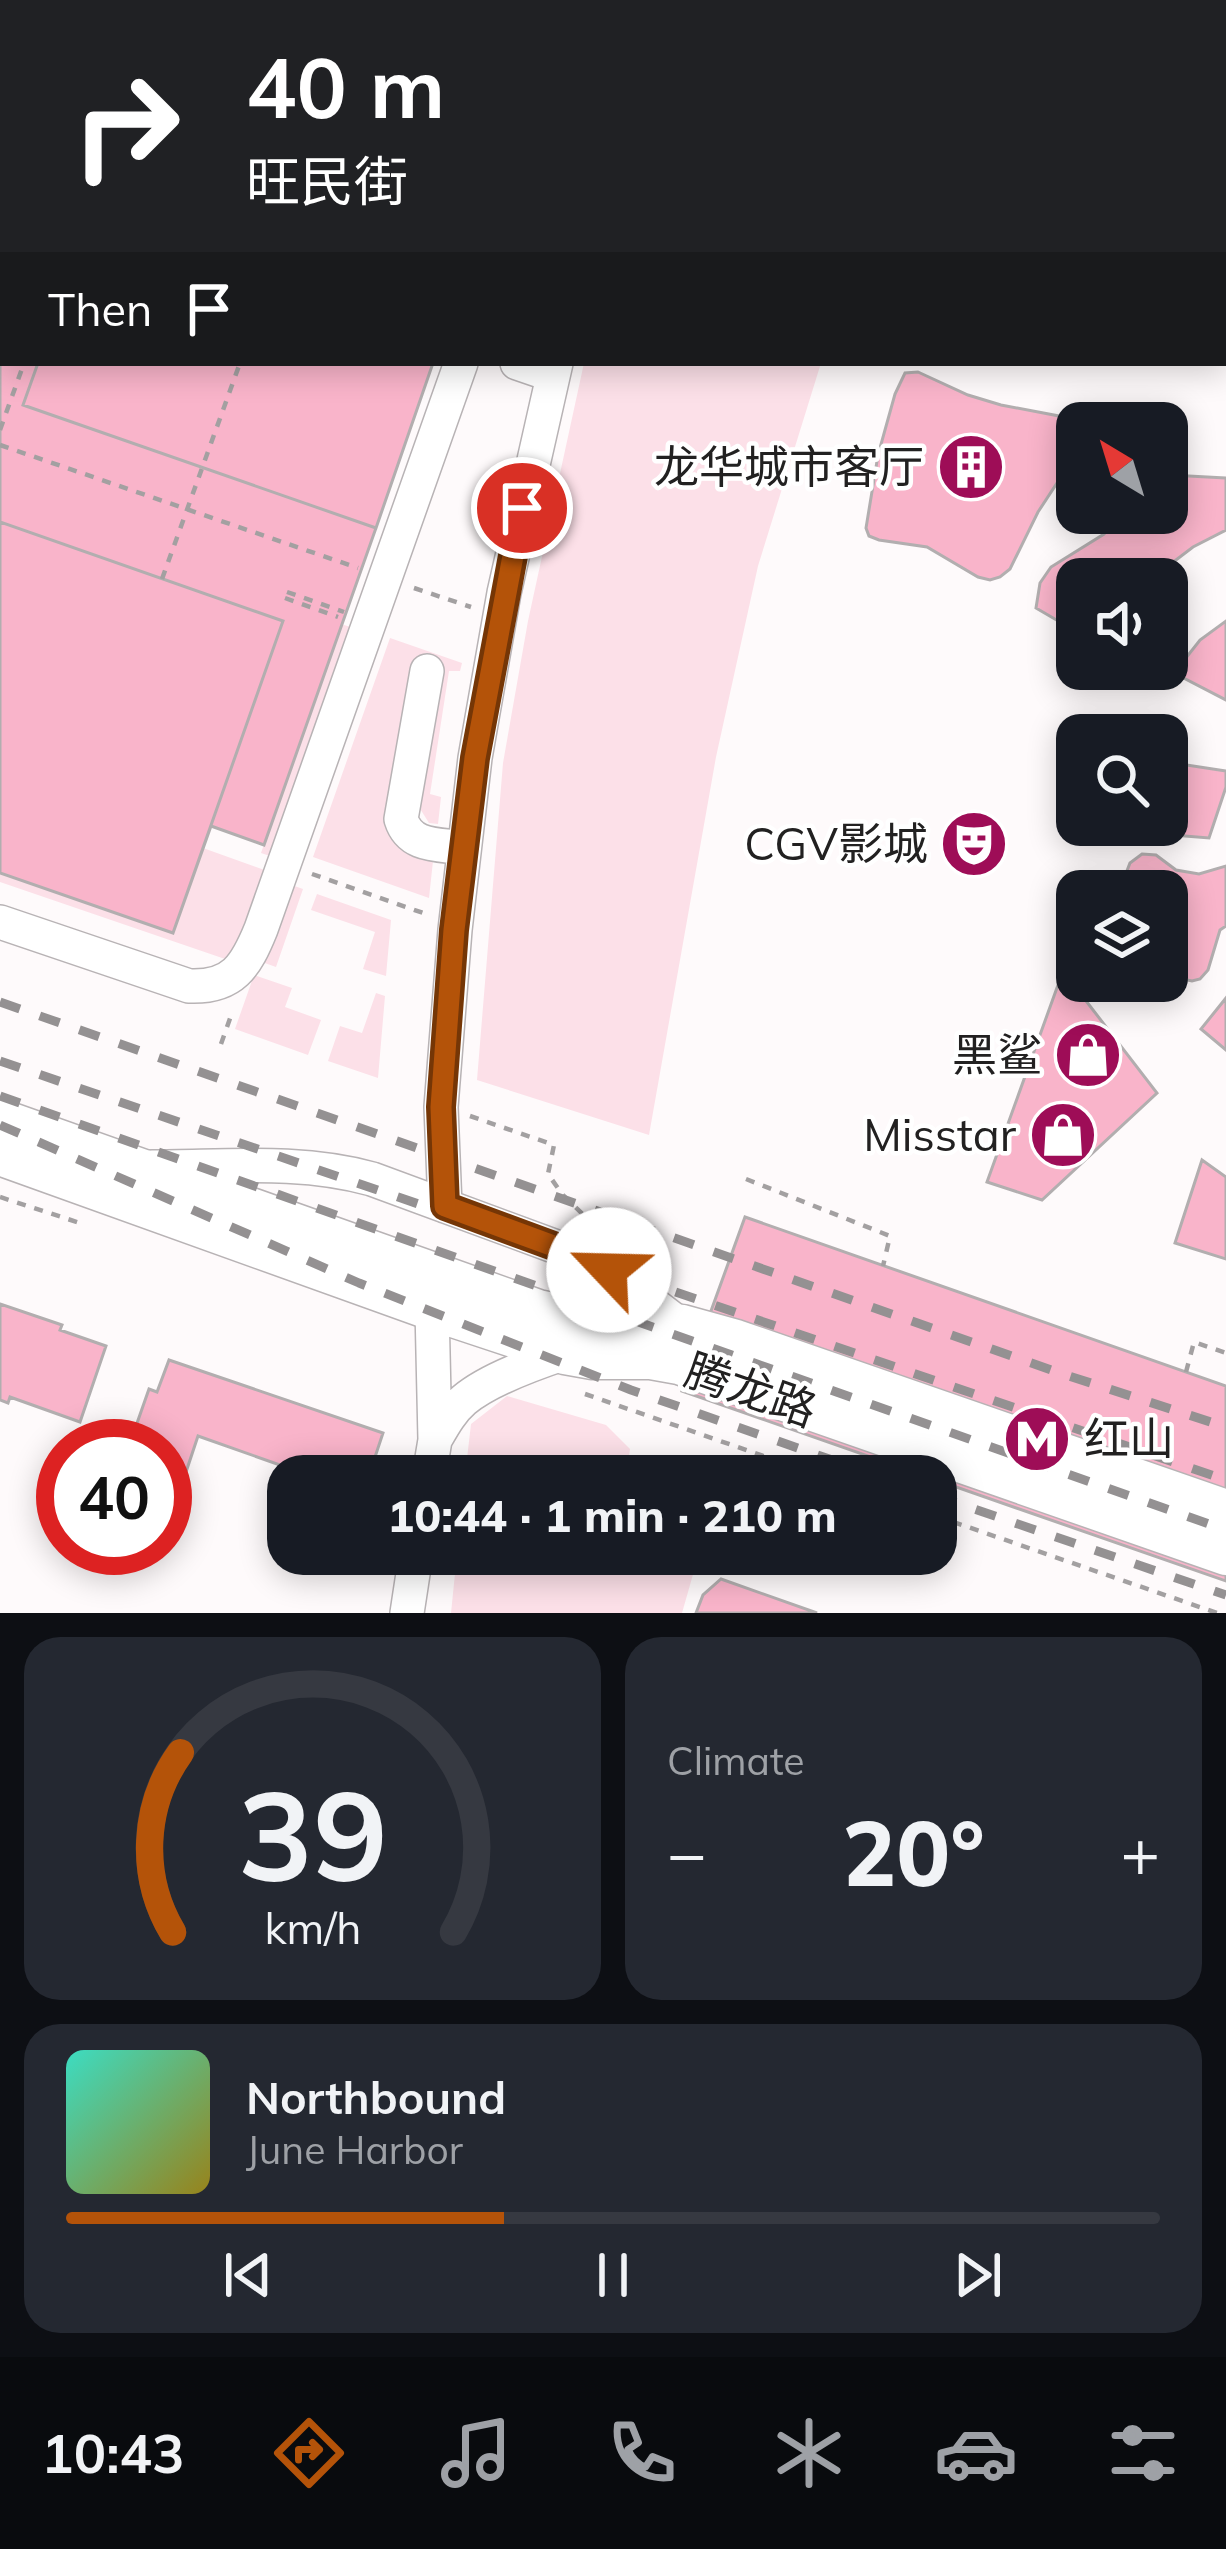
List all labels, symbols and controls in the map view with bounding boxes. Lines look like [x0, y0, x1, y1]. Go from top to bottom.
text: 40 m [246, 34, 445, 139]
icon: right [48, 48, 204, 204]
text: 旺民街 [246, 147, 408, 215]
icon: arrive [176, 276, 242, 342]
text: Then [48, 281, 152, 337]
north arrow [1056, 402, 1188, 534]
map controls [1056, 402, 1188, 1002]
building icon: 龙华城市客厅 [936, 432, 1006, 502]
place label: 龙华城市客厅 [654, 438, 924, 494]
pin [471, 457, 573, 559]
icon: arrive [489, 475, 555, 541]
button: sound [1056, 558, 1188, 690]
button: search [1056, 714, 1188, 846]
theatre icon: CGV影城 [939, 809, 1009, 879]
place label: CGV影城 [744, 815, 928, 871]
button: layers [1056, 870, 1188, 1002]
shop icon: 黑鲨 [1053, 1020, 1123, 1090]
place label: 黑鲨 [952, 1026, 1042, 1082]
shop icon: Misstar [1028, 1100, 1098, 1170]
place label: Misstar [863, 1106, 1017, 1162]
position arrow [546, 1207, 672, 1333]
street label: 腾龙路 [678, 1341, 824, 1438]
metro station icon: 红山 [1002, 1404, 1072, 1474]
place label: 红山 [1084, 1410, 1174, 1466]
speed limit sign: 40 [36, 1419, 192, 1575]
text: 10:44 · 1 min · 210 m [387, 1487, 837, 1543]
text: Climate [667, 1736, 805, 1785]
text: 39 [238, 1756, 387, 1912]
text: 20° [842, 1796, 985, 1909]
text: − [667, 1811, 707, 1894]
text: + [1120, 1811, 1160, 1894]
text: km/h [264, 1900, 361, 1954]
text: Northbound [246, 2069, 506, 2125]
text: June Harbor [246, 2125, 463, 2174]
icon: previous [215, 2242, 281, 2308]
icon: pause [580, 2242, 646, 2308]
icon: next [945, 2242, 1011, 2308]
icon: directions [267, 2411, 351, 2495]
icon: music [434, 2411, 518, 2495]
icon: phone [600, 2411, 684, 2495]
icon: climate [767, 2411, 851, 2495]
icon: car [934, 2411, 1018, 2495]
icon: filters [1101, 2411, 1185, 2495]
text: 10:43 [41, 2419, 184, 2487]

